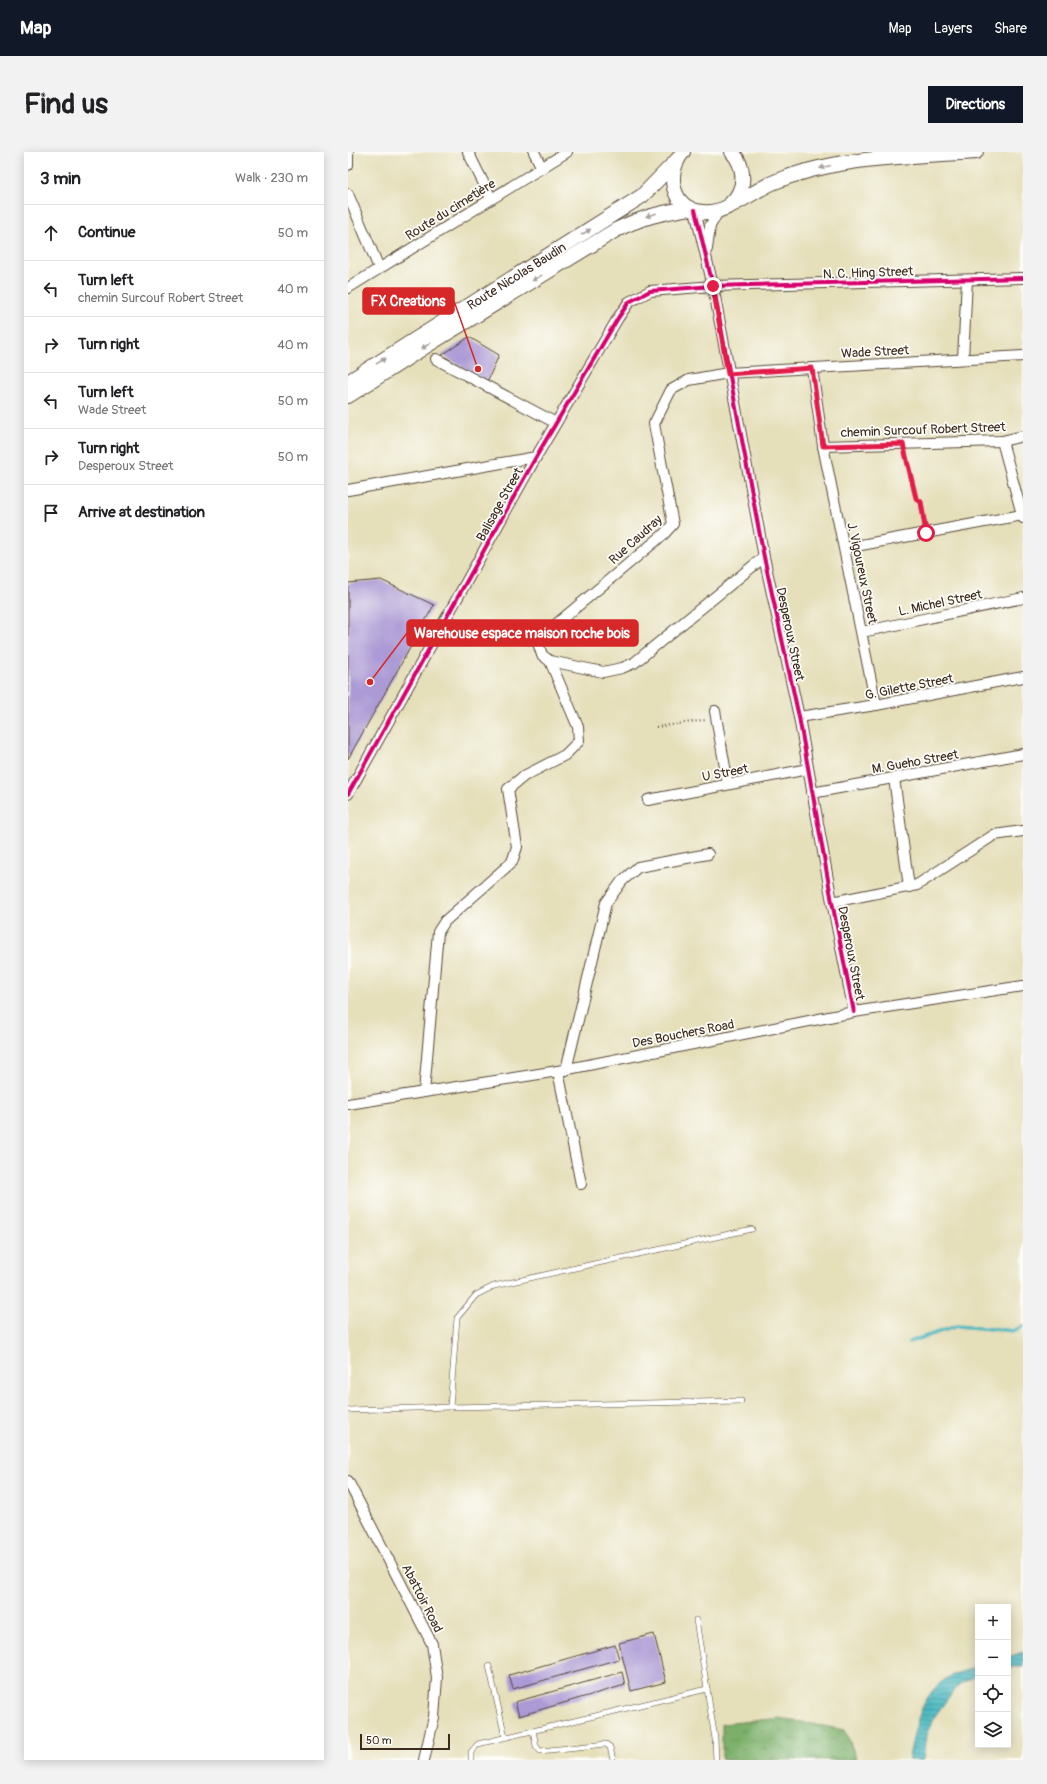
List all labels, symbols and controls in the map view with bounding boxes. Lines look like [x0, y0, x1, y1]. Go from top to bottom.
text: Map [20, 16, 51, 40]
text: Map [889, 20, 912, 37]
text: Layers [934, 20, 972, 37]
text: Share [994, 20, 1027, 37]
button: Directions [928, 86, 1023, 123]
text: Find us [24, 87, 108, 122]
one-way arrow [819, 164, 832, 170]
text: 3 min [40, 168, 81, 189]
text: Walk · 230 m [235, 170, 308, 186]
street label: Route du cimetière [403, 175, 499, 244]
one-way arrow [644, 213, 656, 219]
icon: ahead [40, 222, 62, 244]
text: Continue [78, 223, 136, 242]
text: 50 m [278, 225, 308, 241]
one-way arrow [581, 228, 591, 236]
street label: Route Nicolas Baudin [464, 239, 569, 314]
street label: N. C. Hing Street [823, 263, 914, 283]
text: Turn left [78, 271, 134, 290]
one-way arrow [532, 274, 542, 282]
route end [704, 277, 722, 295]
icon: left [40, 278, 62, 300]
text: 40 m [277, 281, 308, 297]
callout: FX Creations [363, 288, 454, 314]
text: chemin Surcouf Robert Street [78, 290, 243, 306]
text: FX Creations [370, 293, 446, 310]
icon: right [40, 334, 62, 356]
text: Turn right [78, 335, 139, 354]
text: 40 m [277, 337, 308, 353]
one-way arrow [420, 342, 432, 349]
street label: Wade Street [841, 342, 910, 362]
one-way arrow [376, 357, 386, 365]
text: Turn left [78, 383, 134, 402]
icon: left [40, 390, 62, 412]
text: 50 m [278, 393, 308, 409]
text: Wade Street [78, 402, 146, 418]
street label: chemin Surcouf Robert Street [840, 419, 1007, 441]
text: Turn right [78, 439, 139, 458]
icon: right [40, 446, 62, 468]
text: 50 m [278, 449, 308, 465]
text: Desperoux Street [78, 458, 173, 474]
street label: Balisage Street [473, 464, 527, 544]
icon: arrive [40, 502, 62, 524]
text: Arrive at destination [78, 503, 205, 522]
street label: Rue Caudray [606, 511, 666, 568]
street label: J. Vigoureux Street [843, 521, 881, 626]
route start [917, 524, 935, 542]
street label: Desperoux Street [772, 586, 808, 683]
street label: L. Michel Street [897, 586, 984, 620]
callout: Warehouse espace maison roche bois [407, 620, 638, 646]
text: Warehouse espace maison roche bois [414, 625, 631, 642]
street label: G. Gilette Street [864, 670, 955, 703]
street label: M. Gueho Street [871, 746, 960, 777]
street label: U Street [701, 761, 750, 785]
street label: Desperoux Street [834, 905, 868, 1002]
street label: Des Bouchers Road [631, 1016, 735, 1052]
street label: Abattoir Road [398, 1562, 446, 1635]
map controls [975, 1604, 1011, 1748]
button: + [975, 1604, 1011, 1640]
button: − [975, 1640, 1011, 1676]
button: locate [975, 1676, 1011, 1712]
button: layers [975, 1712, 1011, 1748]
scale bar [360, 1732, 450, 1751]
text: 50 m [366, 1734, 392, 1747]

